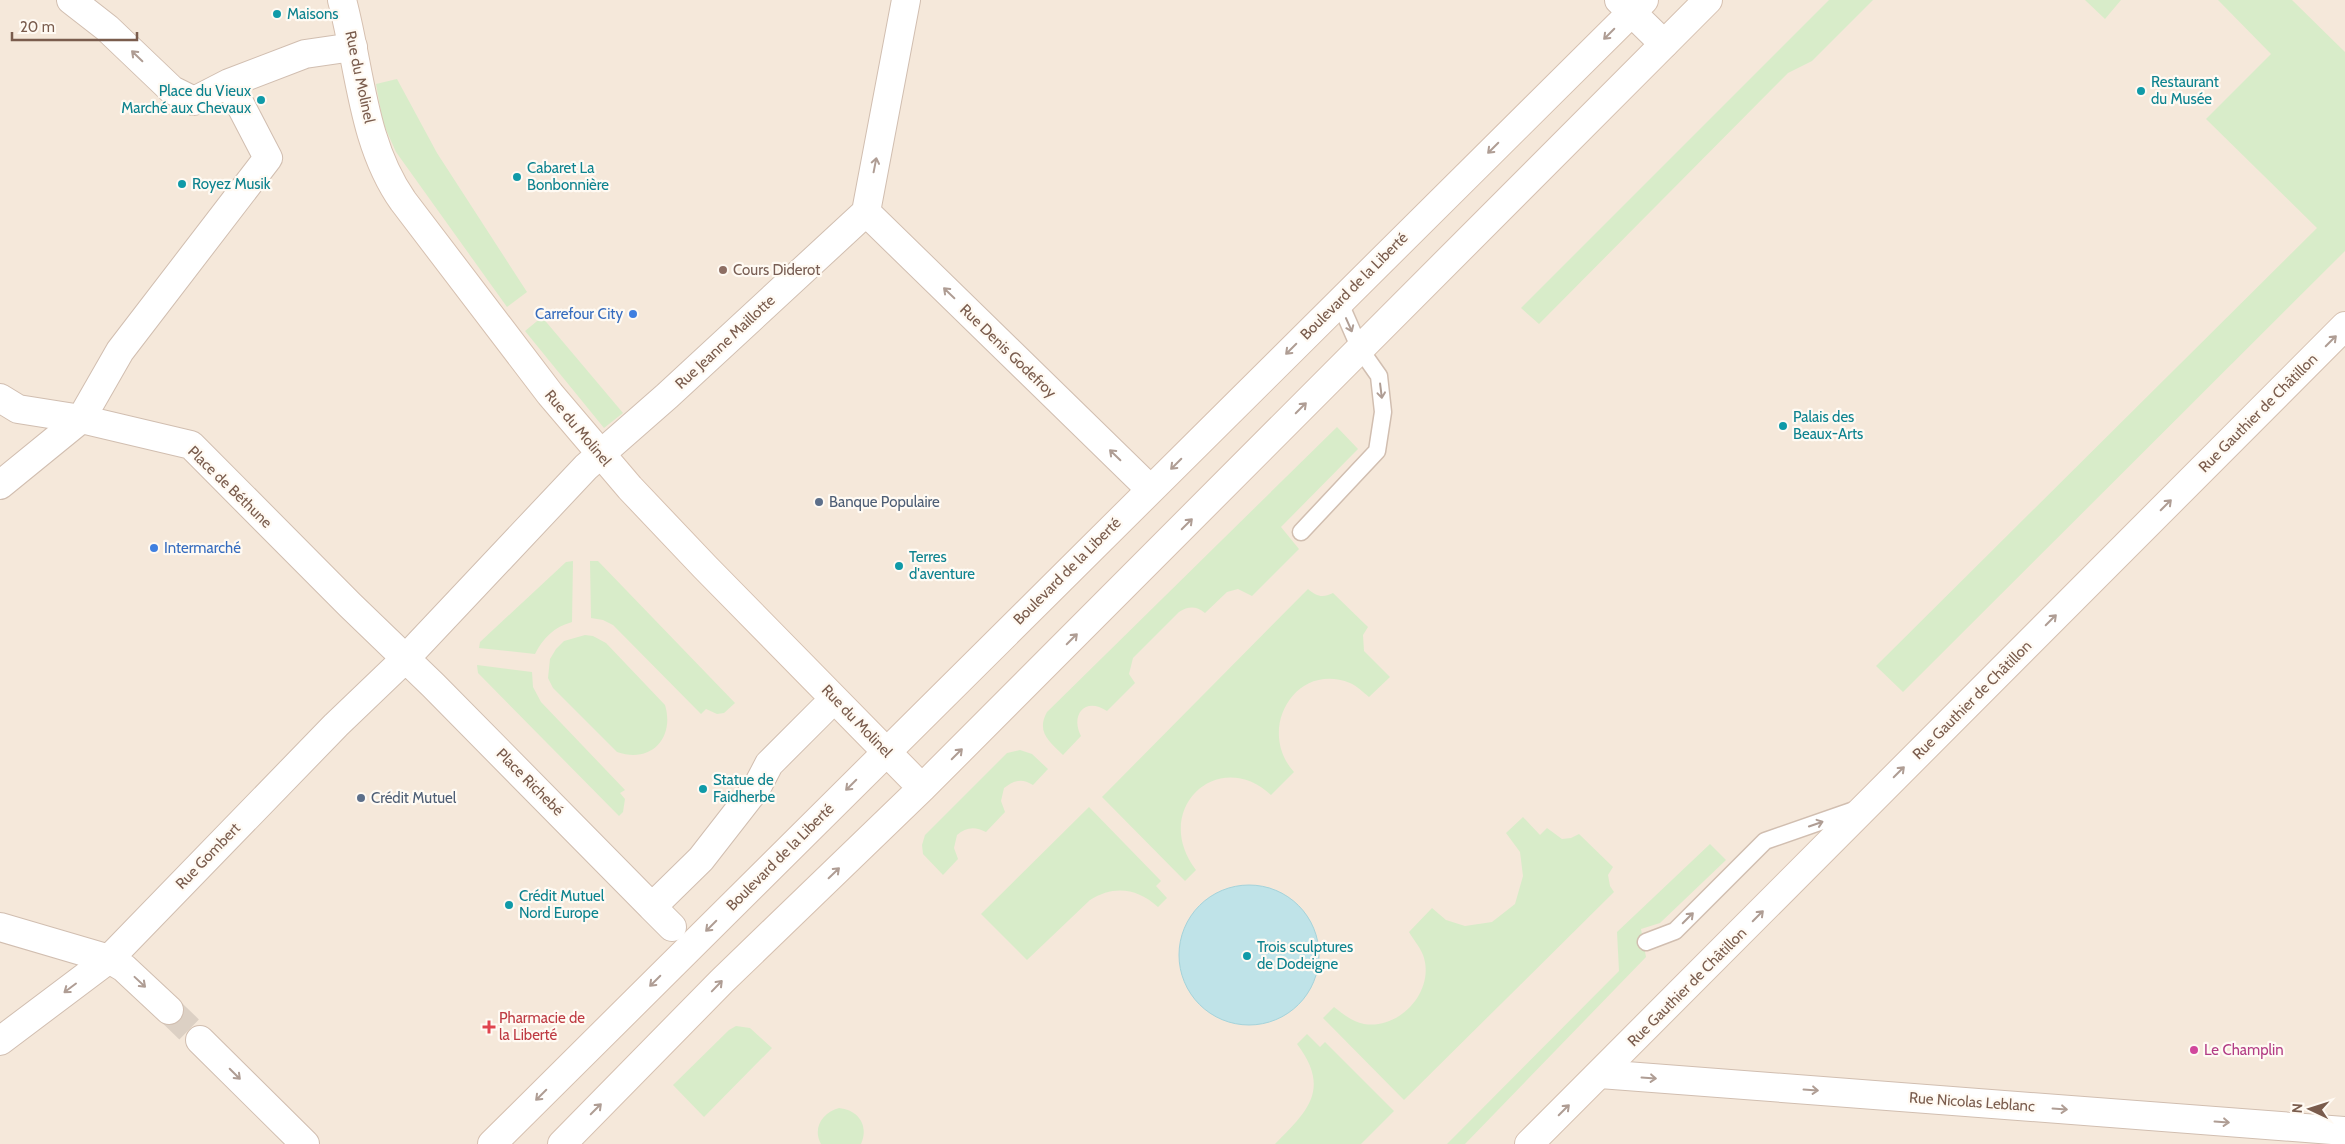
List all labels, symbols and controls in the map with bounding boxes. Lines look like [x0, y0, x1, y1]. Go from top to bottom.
place label: Maisons [287, 5, 339, 23]
marker: Maisons [271, 8, 283, 20]
scale bar [12, 10, 138, 42]
text: 20 m [20, 18, 55, 36]
one-way arrow [1603, 28, 1615, 40]
street label: Rue du Molinel [341, 29, 379, 125]
one-way arrow [130, 50, 143, 62]
place label: Restaurant du Musée [2151, 73, 2219, 108]
place label: Place du Vieux Marché aux Chevaux [121, 82, 251, 117]
marker: Restaurant du Musée [2135, 85, 2147, 97]
marker: Place du Vieux Marché aux Chevaux [255, 94, 267, 106]
one-way arrow [1487, 142, 1500, 154]
one-way arrow [870, 157, 880, 173]
place label: Cabaret La Bonbonnière [527, 159, 609, 194]
marker: Cabaret La Bonbonnière [511, 171, 523, 183]
place label: Royez Musik [192, 175, 271, 193]
marker: Royez Musik [176, 178, 188, 190]
street label: Boulevard de la Liberté [1297, 228, 1412, 343]
place label: Cours Diderot [733, 261, 820, 279]
marker: Cours Diderot [717, 264, 729, 276]
one-way arrow [942, 287, 955, 299]
street label: Rue Jeanne Maillotte [672, 291, 779, 393]
street label: Rue Denis Godefroy [956, 300, 1060, 402]
place label: Carrefour City [535, 305, 623, 323]
marker: Carrefour City [627, 308, 639, 320]
one-way arrow [1345, 317, 1355, 332]
one-way arrow [2324, 335, 2336, 347]
one-way arrow [1285, 343, 1297, 355]
street label: Rue Gauthier de Châtillon [2195, 350, 2321, 476]
one-way arrow [1376, 383, 1386, 399]
street label: Rue du Molinel [541, 386, 615, 470]
one-way arrow [1295, 402, 1307, 414]
place label: Palais des Beaux-Arts [1793, 408, 1863, 443]
marker: Palais des Beaux-Arts [1777, 420, 1789, 432]
street label: Place de Béthune [184, 442, 276, 532]
one-way arrow [1109, 449, 1122, 461]
one-way arrow [1170, 457, 1182, 470]
place label: Banque Populaire [829, 493, 940, 511]
marker: Banque Populaire [813, 496, 825, 508]
one-way arrow [2160, 499, 2172, 511]
street label: Boulevard de la Liberté [1010, 513, 1125, 628]
one-way arrow [1181, 518, 1193, 530]
place label: Intermarché [164, 539, 241, 557]
marker: Intermarché [148, 542, 160, 554]
place label: Terres d'aventure [909, 548, 975, 583]
marker: Terres d'aventure [893, 560, 905, 572]
one-way arrow [2045, 614, 2058, 626]
one-way arrow [1066, 633, 1078, 645]
street label: Rue Gauthier de Châtillon [1909, 637, 2035, 763]
street label: Rue du Molinel [818, 681, 896, 761]
street label: Place Richebé [493, 745, 568, 820]
one-way arrow [951, 747, 963, 760]
one-way arrow [1893, 766, 1906, 778]
place label: Statue de Faidherbe [713, 771, 776, 806]
one-way arrow [845, 779, 857, 792]
marker: Statue de Faidherbe [697, 783, 709, 795]
place label: Crédit Mutuel [371, 789, 457, 807]
marker: Crédit Mutuel [355, 792, 367, 804]
street label: Boulevard de la Liberté [723, 799, 838, 914]
one-way arrow [1807, 818, 1823, 828]
street label: Rue Gombert [172, 819, 244, 893]
one-way arrow [828, 867, 840, 879]
place label: Crédit Mutuel Nord Europe [519, 887, 605, 922]
marker: Crédit Mutuel Nord Europe [503, 899, 515, 911]
one-way arrow [1752, 909, 1764, 922]
one-way arrow [1681, 912, 1694, 924]
one-way arrow [705, 919, 717, 931]
street label: Rue Gauthier de Châtillon [1624, 924, 1750, 1050]
place label: Trois sculptures de Dodeigne [1257, 938, 1353, 973]
marker: Trois sculptures de Dodeigne [1241, 950, 1253, 962]
one-way arrow [650, 974, 662, 986]
one-way arrow [134, 976, 147, 988]
one-way arrow [711, 980, 723, 992]
one-way arrow [63, 983, 77, 993]
place label: Pharmacie de la Liberté [499, 1009, 585, 1044]
marker: Pharmacie de la Liberté [483, 1021, 495, 1033]
place label: Le Champlin [2204, 1041, 2284, 1059]
marker: Le Champlin [2188, 1044, 2200, 1056]
one-way arrow [229, 1068, 241, 1080]
one-way arrow [1640, 1073, 1656, 1082]
north arrow [2285, 1084, 2335, 1134]
one-way arrow [1802, 1085, 1818, 1095]
one-way arrow [535, 1089, 547, 1101]
street label: Rue Nicolas Leblanc [1909, 1089, 2036, 1115]
one-way arrow [590, 1103, 602, 1116]
text: N [2288, 1103, 2306, 1114]
one-way arrow [1558, 1104, 1570, 1116]
one-way arrow [2052, 1104, 2068, 1114]
one-way arrow [2214, 1117, 2230, 1126]

